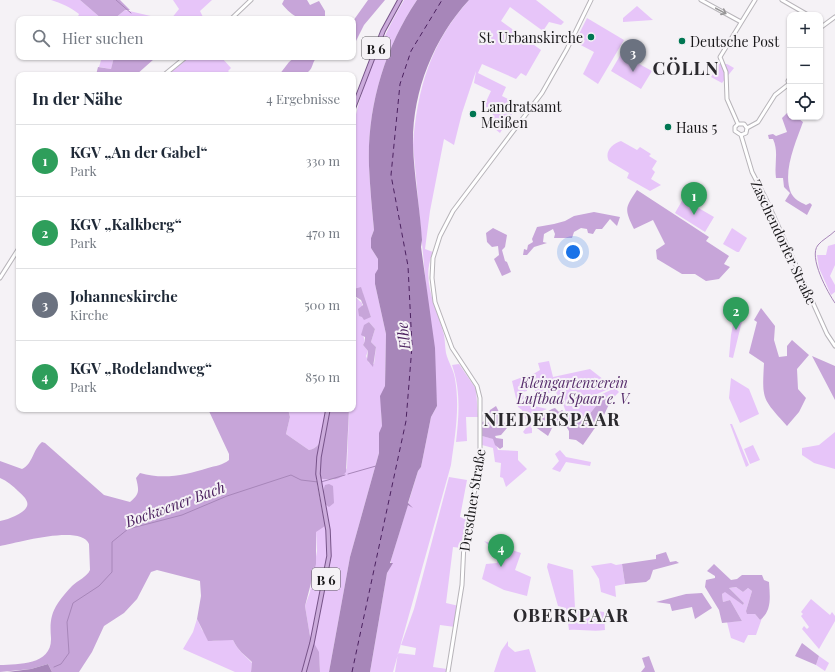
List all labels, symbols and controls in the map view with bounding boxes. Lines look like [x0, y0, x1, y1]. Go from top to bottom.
one-way arrow [715, 8, 727, 15]
map controls [787, 12, 823, 120]
button: + [787, 12, 823, 48]
search box [16, 16, 356, 60]
icon: search [30, 27, 52, 49]
text: Hier suchen [62, 28, 144, 48]
place label: St. Urbanskirche [479, 28, 583, 47]
marker: St. Urbanskirche [586, 32, 596, 42]
place label: Deutsche Post [690, 32, 780, 51]
marker: Deutsche Post [677, 36, 687, 46]
road number: B 6 [362, 37, 390, 59]
pin: 3 [620, 39, 646, 72]
button: − [787, 48, 823, 84]
district label: CÖLLN [653, 56, 719, 80]
button: locate [787, 84, 823, 120]
text: In der Nähe [32, 87, 123, 109]
text: 4 Ergebnisse [266, 90, 340, 107]
place label: Landratsamt Meißen [481, 97, 563, 132]
marker: Landratsamt Meißen [468, 109, 478, 119]
place label: Haus 5 [676, 118, 717, 137]
marker: Haus 5 [663, 122, 673, 132]
text: KGV „An der Gabel“ [70, 142, 208, 162]
text: 1 [43, 152, 47, 169]
text: 330 m [306, 152, 340, 169]
text: Park [70, 162, 97, 179]
street label: Zaschendorfer Straße [747, 176, 821, 308]
pin: 1 [681, 182, 707, 215]
text: KGV „Kalkberg“ [70, 214, 182, 234]
text: 2 [42, 224, 48, 241]
text: 470 m [306, 224, 340, 241]
text: Park [70, 234, 97, 251]
your location [563, 242, 583, 262]
text: Johanneskirche [70, 286, 178, 306]
text: 3 [42, 296, 48, 313]
text: 500 m [304, 296, 340, 313]
pin: 2 [723, 297, 749, 330]
text: Kirche [70, 306, 108, 323]
water label: Elbe [391, 321, 415, 352]
text: KGV „Rodelandweg“ [70, 358, 212, 378]
text: 4 [42, 368, 48, 385]
text: 850 m [305, 368, 340, 385]
park label: Kleingartenverein Luftbad Spaar e. V. [516, 373, 631, 408]
text: Park [70, 378, 97, 395]
district label: NIEDERSPAAR [484, 407, 621, 431]
street label: Dresdner Straße [455, 447, 489, 553]
water label: Bockwener Bach [121, 477, 228, 532]
pin: 4 [488, 534, 514, 567]
road number: B 6 [312, 568, 340, 590]
district label: OBERSPAAR [513, 603, 629, 627]

